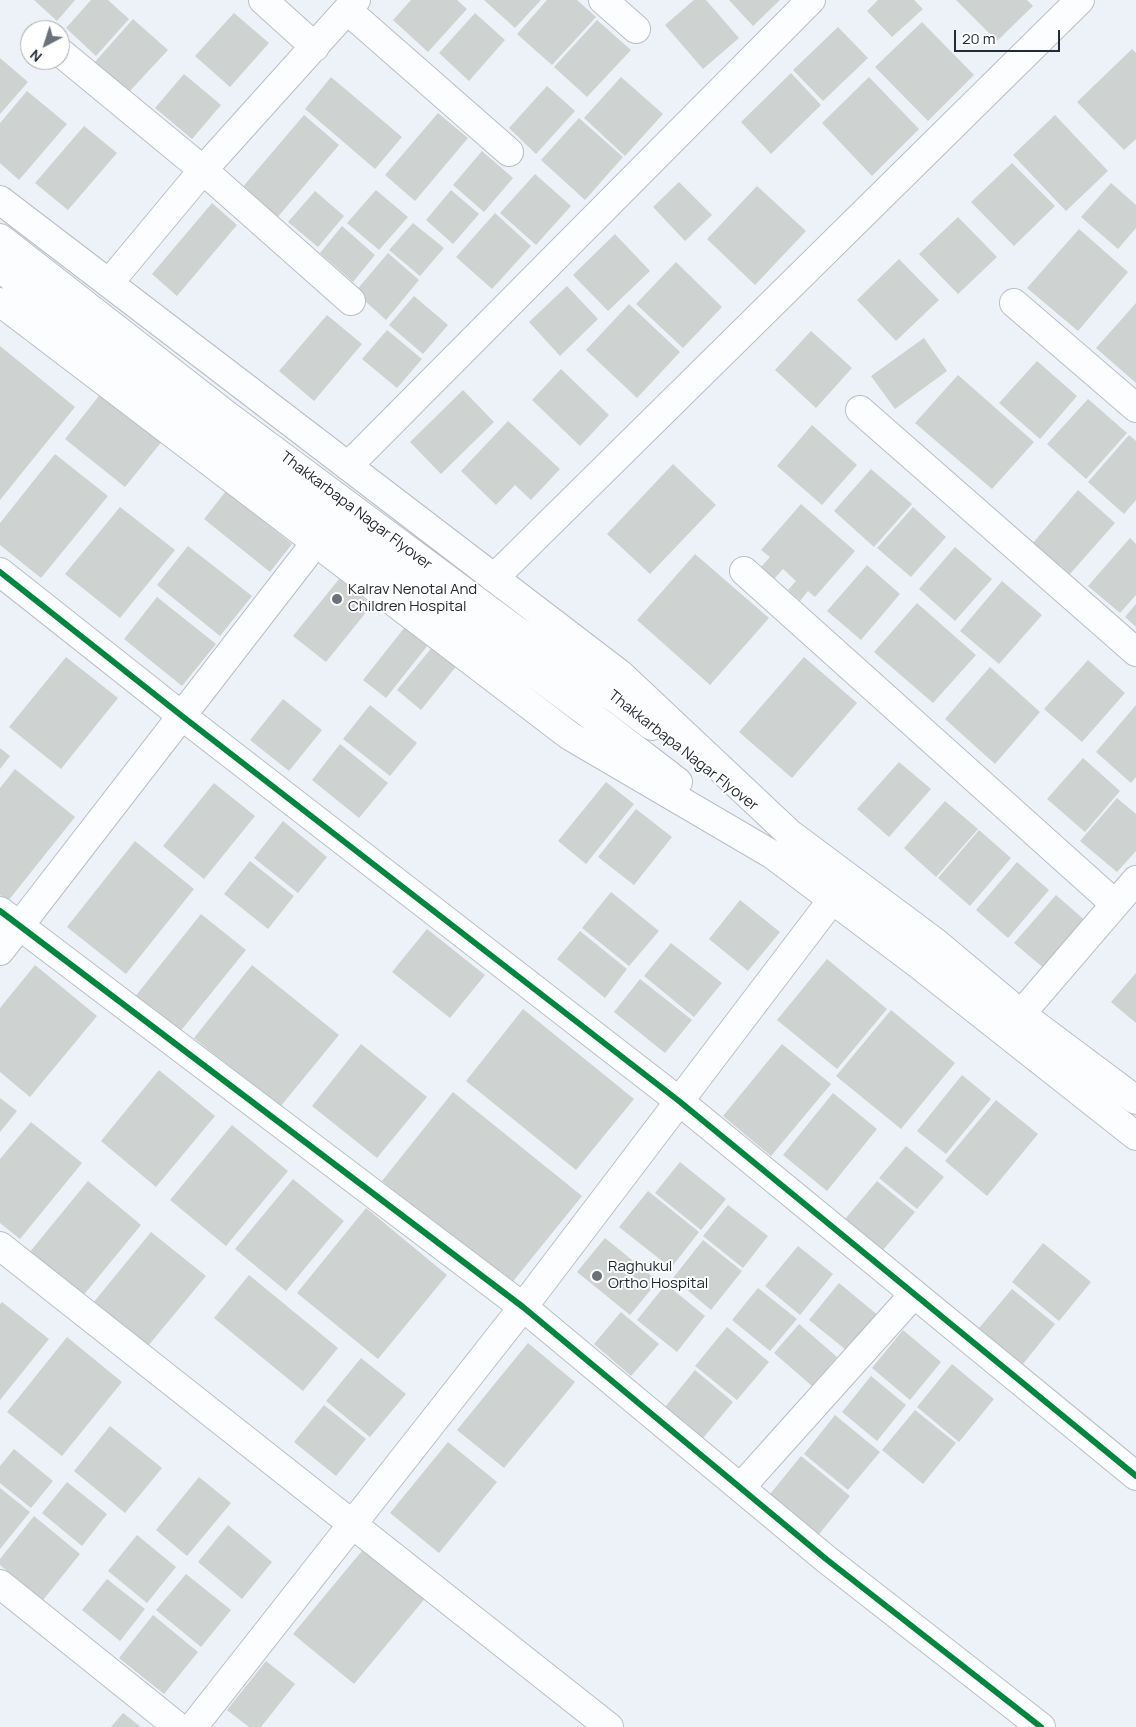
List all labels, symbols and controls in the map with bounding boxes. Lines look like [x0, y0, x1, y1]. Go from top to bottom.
north arrow [20, 20, 70, 70]
scale bar [956, 20, 1062, 52]
text: 20 m [962, 28, 995, 49]
text: N [26, 46, 46, 67]
street label: Thakkarbapa Nagar Flyover [277, 448, 435, 574]
place label: Kalrav Nenotal And Children Hospital [348, 581, 477, 616]
marker: Kalrav Nenotal And Children Hospital [330, 592, 344, 606]
street label: Thakkarbapa Nagar Flyover [604, 687, 762, 815]
place label: Raghukul Ortho Hospital [608, 1258, 708, 1293]
marker: Raghukul Ortho Hospital [590, 1269, 604, 1283]

